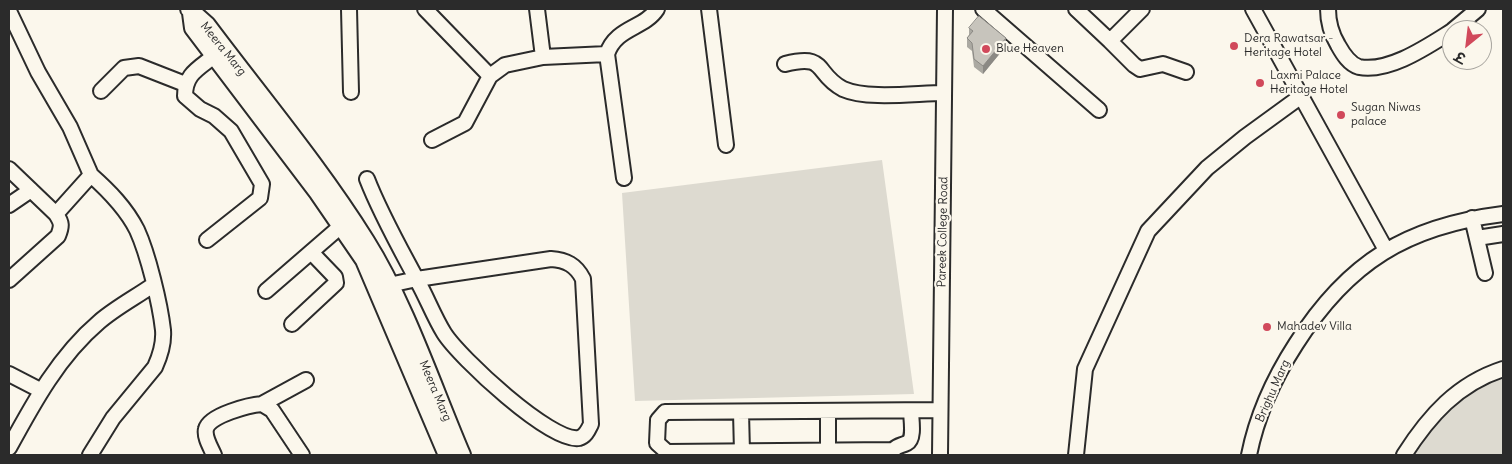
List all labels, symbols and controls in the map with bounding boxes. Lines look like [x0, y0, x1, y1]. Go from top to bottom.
street label: Meera Marg [197, 19, 249, 79]
north arrow [1442, 20, 1492, 70]
place label: Dera Rawatsar - Heritage Hotel [1244, 32, 1333, 60]
marker: Dera Rawatsar - Heritage Hotel [1228, 40, 1240, 52]
place label: Blue Heaven [996, 42, 1064, 56]
marker: Blue Heaven [980, 43, 992, 55]
text: उ [1452, 47, 1469, 67]
place label: Laxmi Palace Heritage Hotel [1270, 69, 1348, 97]
marker: Laxmi Palace Heritage Hotel [1254, 77, 1266, 89]
place label: Sugan Niwas palace [1351, 101, 1421, 129]
marker: Sugan Niwas palace [1335, 109, 1347, 121]
street label: Pareek College Road [935, 177, 951, 287]
place label: Mahadev Villa [1277, 320, 1352, 334]
marker: Mahadev Villa [1261, 321, 1273, 333]
street label: Meera Marg [416, 358, 454, 424]
street label: Brighu Marg [1253, 358, 1293, 424]

